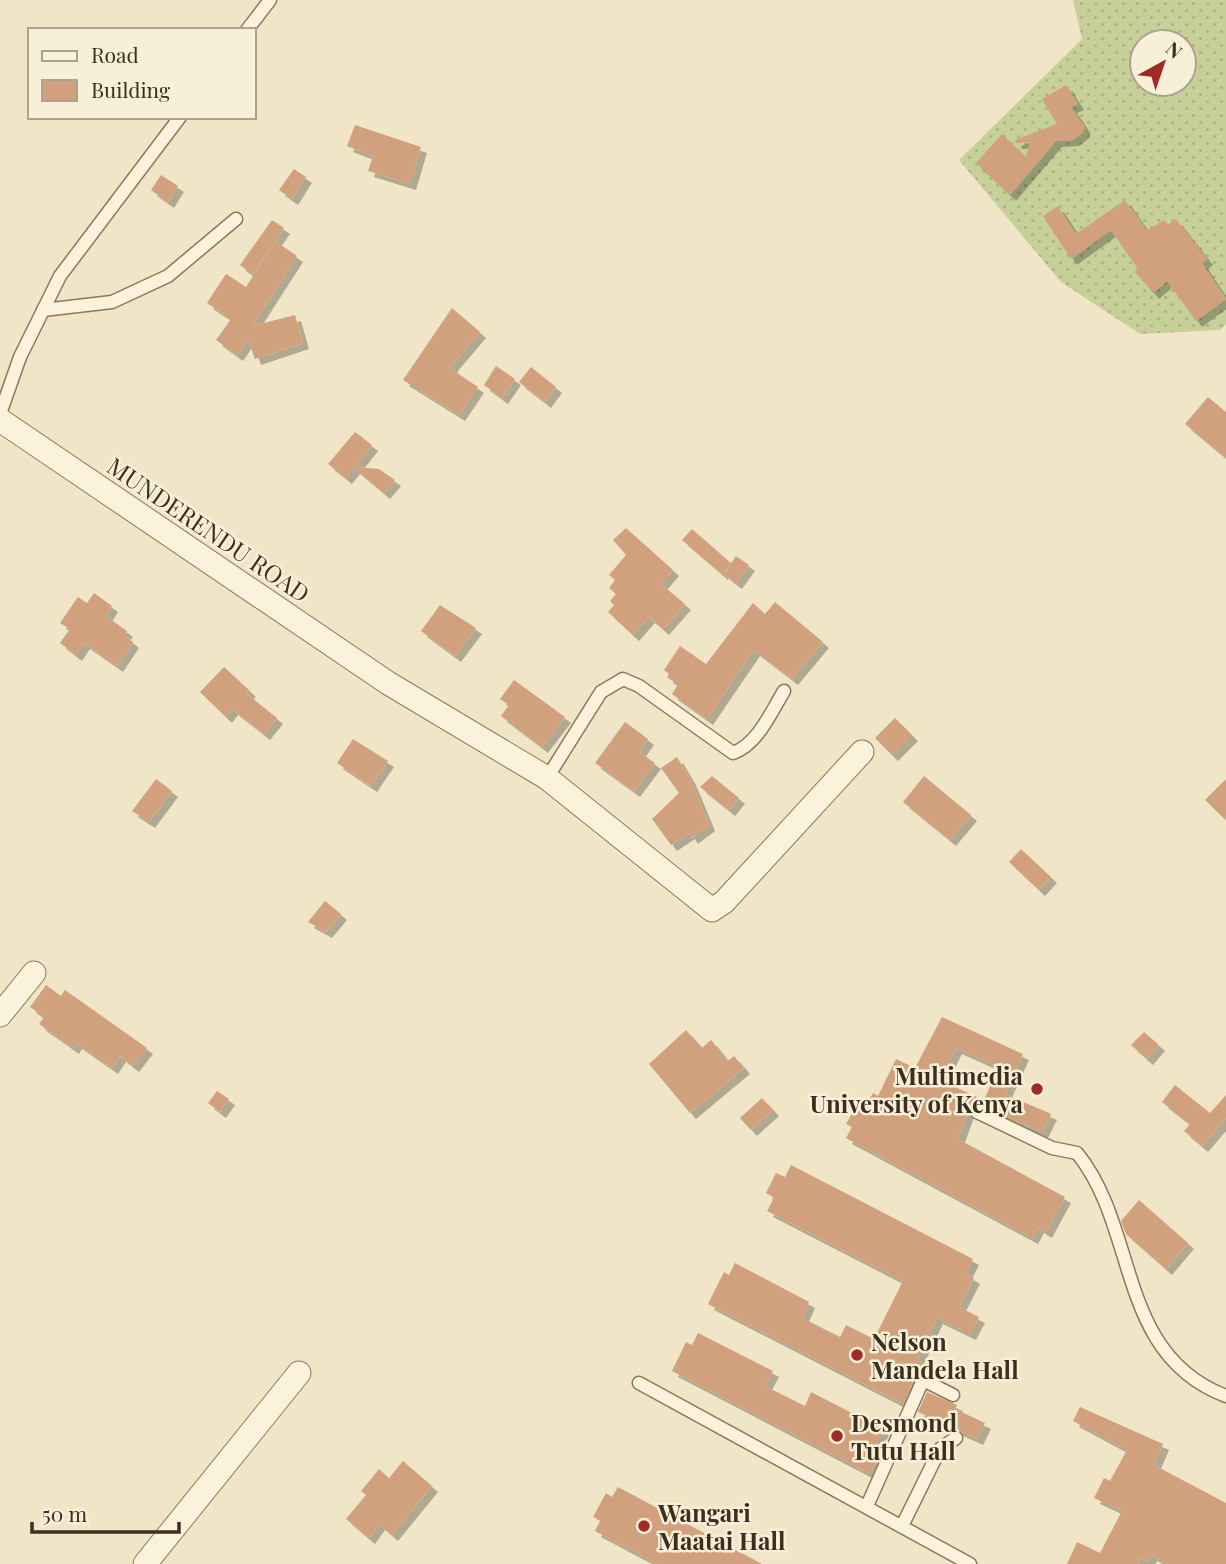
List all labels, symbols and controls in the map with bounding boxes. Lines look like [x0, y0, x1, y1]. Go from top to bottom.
legend [28, 28, 256, 119]
north arrow [1128, 28, 1198, 98]
text: N [1161, 35, 1188, 64]
text: Road [91, 40, 139, 68]
text: Building [91, 75, 170, 103]
street label: MUNDERENDU ROAD [102, 449, 316, 609]
place label: Multimedia University of Kenya [810, 1059, 1024, 1119]
marker: Multimedia University of Kenya [1029, 1081, 1045, 1097]
place label: Nelson Mandela Hall [871, 1325, 1019, 1385]
marker: Nelson Mandela Hall [849, 1347, 865, 1363]
place label: Desmond Tutu Hall [851, 1406, 957, 1466]
marker: Desmond Tutu Hall [829, 1428, 845, 1444]
scale bar [32, 1490, 178, 1534]
place label: Wangari Maatai Hall [657, 1496, 786, 1556]
text: 50 m [42, 1499, 88, 1527]
marker: Wangari Maatai Hall [636, 1518, 652, 1534]

